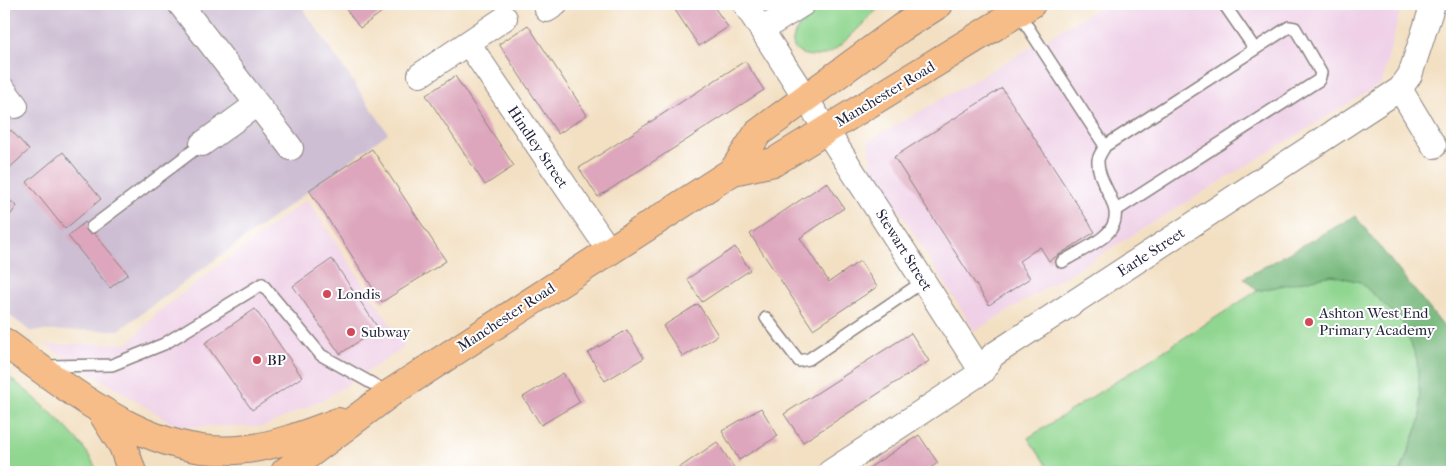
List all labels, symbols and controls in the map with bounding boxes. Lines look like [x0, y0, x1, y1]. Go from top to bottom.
street label: Manchester Road [832, 57, 939, 131]
street label: Hindley Street [504, 103, 572, 192]
street label: Stewart Street [872, 206, 937, 295]
street label: Earle Street [1114, 223, 1189, 280]
street label: Manchester Road [454, 278, 559, 355]
place label: Londis [337, 285, 381, 303]
marker: Londis [321, 288, 333, 300]
place label: Ashton West End Primary Academy [1318, 304, 1436, 339]
marker: Ashton West End Primary Academy [1303, 316, 1315, 328]
place label: Subway [361, 323, 411, 341]
marker: Subway [345, 326, 357, 338]
place label: BP [267, 351, 286, 369]
marker: BP [251, 354, 263, 366]

